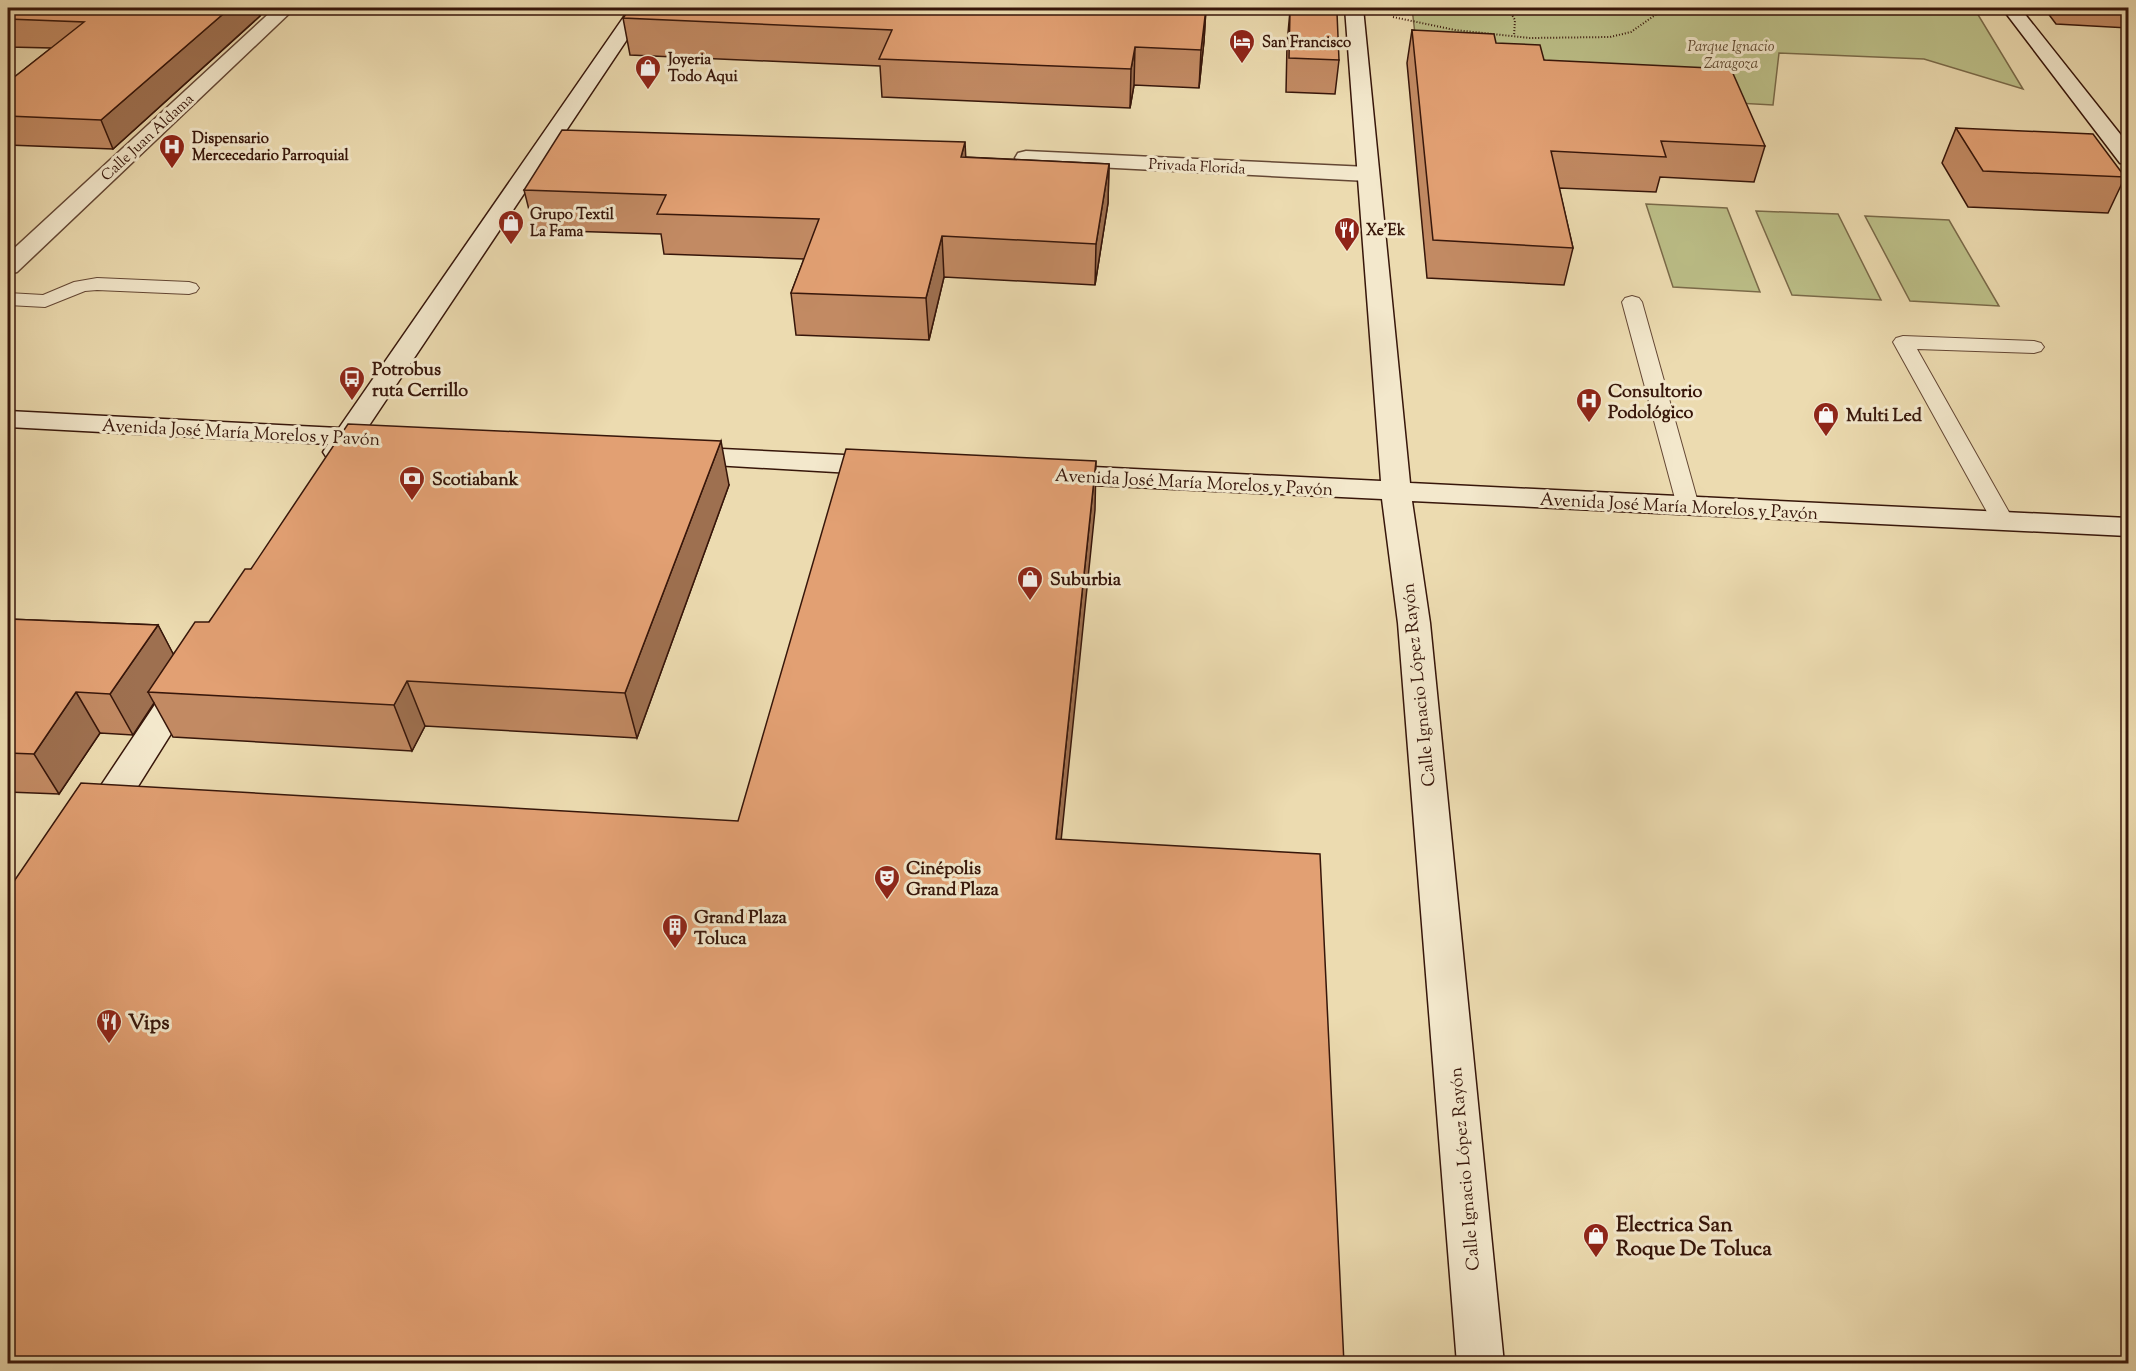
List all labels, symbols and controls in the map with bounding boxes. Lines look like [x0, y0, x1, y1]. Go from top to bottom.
hotel icon: San Francisco [1227, 27, 1257, 65]
place label: San Francisco [1262, 33, 1351, 54]
park label: Parque Ignacio Zaragoza [1687, 37, 1775, 75]
place label: Joyeria Todo Aqui [667, 50, 738, 88]
shop icon: Joyeria Todo Aqui [633, 53, 663, 91]
street label: Calle Juan Aldama [97, 89, 199, 187]
place label: Dispensario Mercecedario Parroquial [192, 129, 350, 167]
hospital icon: Dispensario Mercecedario Parroquial [157, 132, 187, 170]
street label: Privada Florida [1148, 154, 1246, 181]
place label: Grupo Textil La Fama [530, 205, 615, 243]
shop icon: Grupo Textil La Fama [496, 208, 526, 246]
restaurant icon: Xe'Ek [1332, 215, 1362, 253]
place label: Xe'Ek [1366, 221, 1406, 242]
place label: Potrobus ruta Cerrillo [372, 358, 468, 405]
bus stop icon: Potrobus ruta Cerrillo [337, 364, 367, 402]
place label: Consultorio Podológico [1608, 380, 1703, 427]
hospital icon: Consultorio Podológico [1574, 386, 1604, 424]
shop icon: Multi Led [1811, 400, 1841, 438]
place label: Multi Led [1846, 404, 1923, 430]
street label: Avenida José María Morelos y Pavón [101, 414, 381, 454]
bank icon: Scotiabank [397, 464, 427, 502]
street label: Avenida José María Morelos y Pavón [1054, 464, 1334, 504]
place label: Scotiabank [432, 468, 519, 494]
street label: Avenida José María Morelos y Pavón [1539, 488, 1819, 528]
shop icon: Suburbia [1015, 564, 1045, 602]
place label: Suburbia [1050, 568, 1122, 594]
street label: Calle Ignacio López Rayón [1396, 581, 1444, 788]
place label: Cinépolis Grand Plaza [906, 857, 1000, 904]
theatre icon: Cinépolis Grand Plaza [872, 863, 902, 901]
place label: Grand Plaza Toluca [694, 906, 788, 953]
building icon: Grand Plaza Toluca [660, 912, 690, 950]
restaurant icon: Vips [94, 1007, 124, 1045]
place label: Vips [128, 1009, 169, 1039]
street label: Calle Ignacio López Rayón [1444, 1065, 1488, 1272]
place label: Electrica San Roque De Toluca [1616, 1211, 1772, 1265]
shop icon: Electrica San Roque De Toluca [1581, 1221, 1611, 1259]

